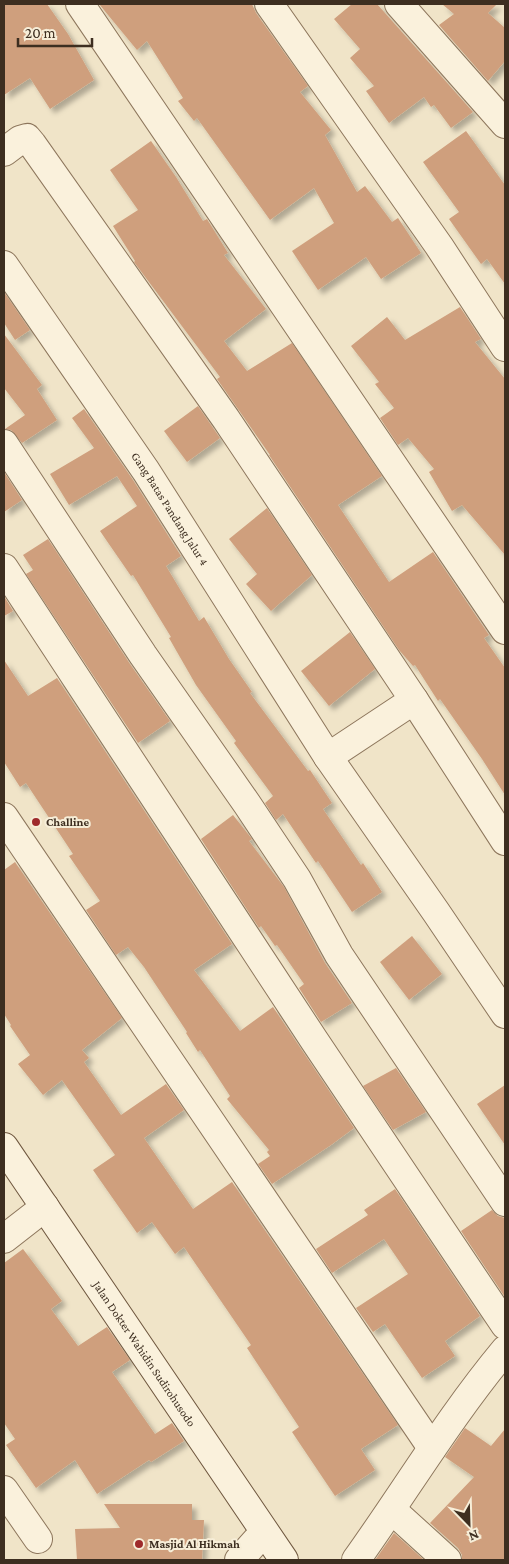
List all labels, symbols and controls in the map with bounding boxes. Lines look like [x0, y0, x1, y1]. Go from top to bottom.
scale bar [18, 15, 91, 47]
text: 20 m [25, 25, 56, 41]
street label: Gang Batas Pandang Jalur 4 [128, 450, 211, 568]
place label: Challine [46, 815, 89, 829]
marker: Challine [30, 816, 42, 828]
street label: Jalan Dokter Wahidin Sudirohusodo [89, 1278, 199, 1429]
north arrow [444, 1499, 494, 1549]
text: N [466, 1527, 482, 1545]
place label: Masjid Al Hikmah [149, 1537, 240, 1551]
marker: Masjid Al Hikmah [133, 1538, 145, 1550]

